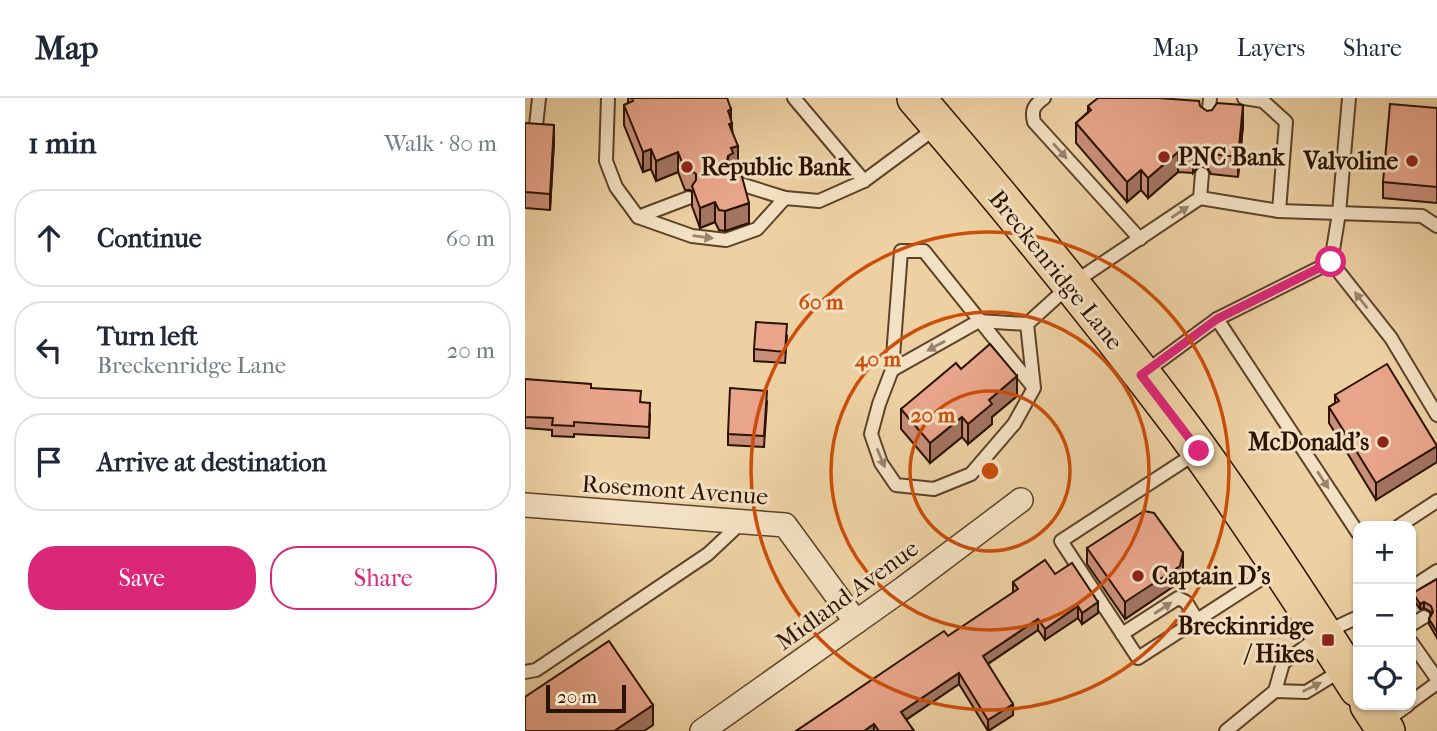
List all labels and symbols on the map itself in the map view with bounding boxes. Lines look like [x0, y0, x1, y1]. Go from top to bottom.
one-way arrow [1052, 142, 1068, 160]
place label: PNC Bank [1178, 143, 1285, 171]
place label: Valvoline [1303, 147, 1398, 175]
marker: PNC Bank [1156, 149, 1172, 165]
place label: Republic Bank [701, 153, 852, 181]
marker: Valvoline [1404, 153, 1420, 169]
marker: Republic Bank [679, 159, 695, 175]
street label: Breckenridge Lane [983, 185, 1129, 356]
one-way arrow [1170, 205, 1190, 218]
one-way arrow [692, 232, 714, 243]
route start [1315, 246, 1346, 277]
text: 60 m [799, 290, 844, 314]
one-way arrow [1353, 291, 1368, 309]
one-way arrow [926, 340, 945, 352]
text: 40 m [854, 347, 902, 372]
text: 20 m [911, 403, 956, 427]
place label: McDonald's [1248, 428, 1369, 456]
marker: McDonald's [1375, 434, 1391, 450]
route end [1183, 435, 1214, 466]
one-way arrow [875, 448, 886, 469]
centre of rings [978, 459, 1002, 483]
street label: Rosemont Avenue [581, 470, 769, 510]
one-way arrow [1316, 471, 1330, 489]
street label: Midland Avenue [770, 534, 924, 656]
place label: Captain D's [1152, 562, 1270, 590]
marker: Captain D's [1130, 568, 1146, 584]
one-way arrow [1153, 601, 1173, 614]
place label: Breckinridge / Hikes [1178, 612, 1314, 668]
marker: Breckinridge / Hikes [1320, 632, 1336, 648]
one-way arrow [1303, 681, 1323, 693]
scale bar [546, 682, 627, 714]

